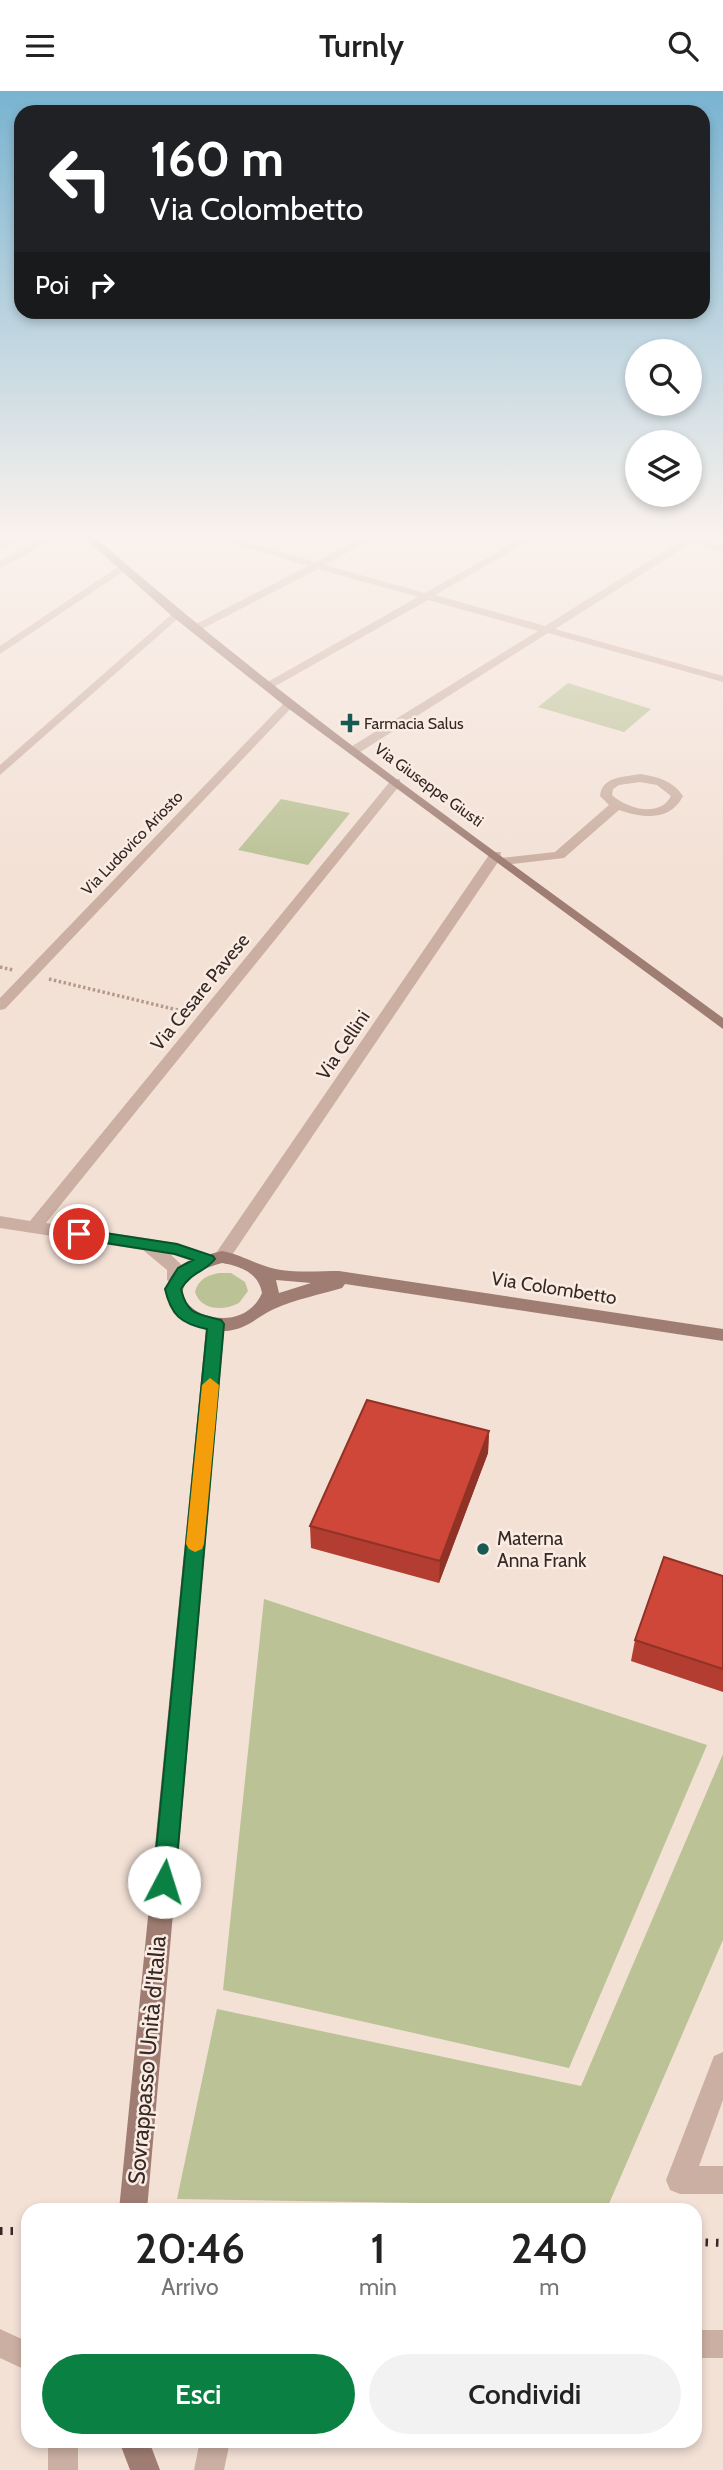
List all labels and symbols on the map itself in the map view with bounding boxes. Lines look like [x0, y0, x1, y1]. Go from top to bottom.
place label: Farmacia Salus [364, 714, 464, 733]
marker: Farmacia Salus [342, 715, 358, 731]
street label: Via Giuseppe Giusti [371, 739, 487, 831]
street label: Via Ludovico Ariosto [77, 787, 187, 899]
street label: Via Cesare Pavese [146, 929, 254, 1055]
street label: Via Cellini [311, 1006, 375, 1084]
pin [49, 1204, 109, 1264]
street label: Via Colombetto [490, 1267, 618, 1309]
place label: Materna Anna Frank [497, 1527, 587, 1572]
marker: Materna Anna Frank [475, 1541, 491, 1557]
position arrow [127, 1845, 201, 1919]
street label: Sovrappasso Unità d'Italia [122, 1935, 172, 2185]

